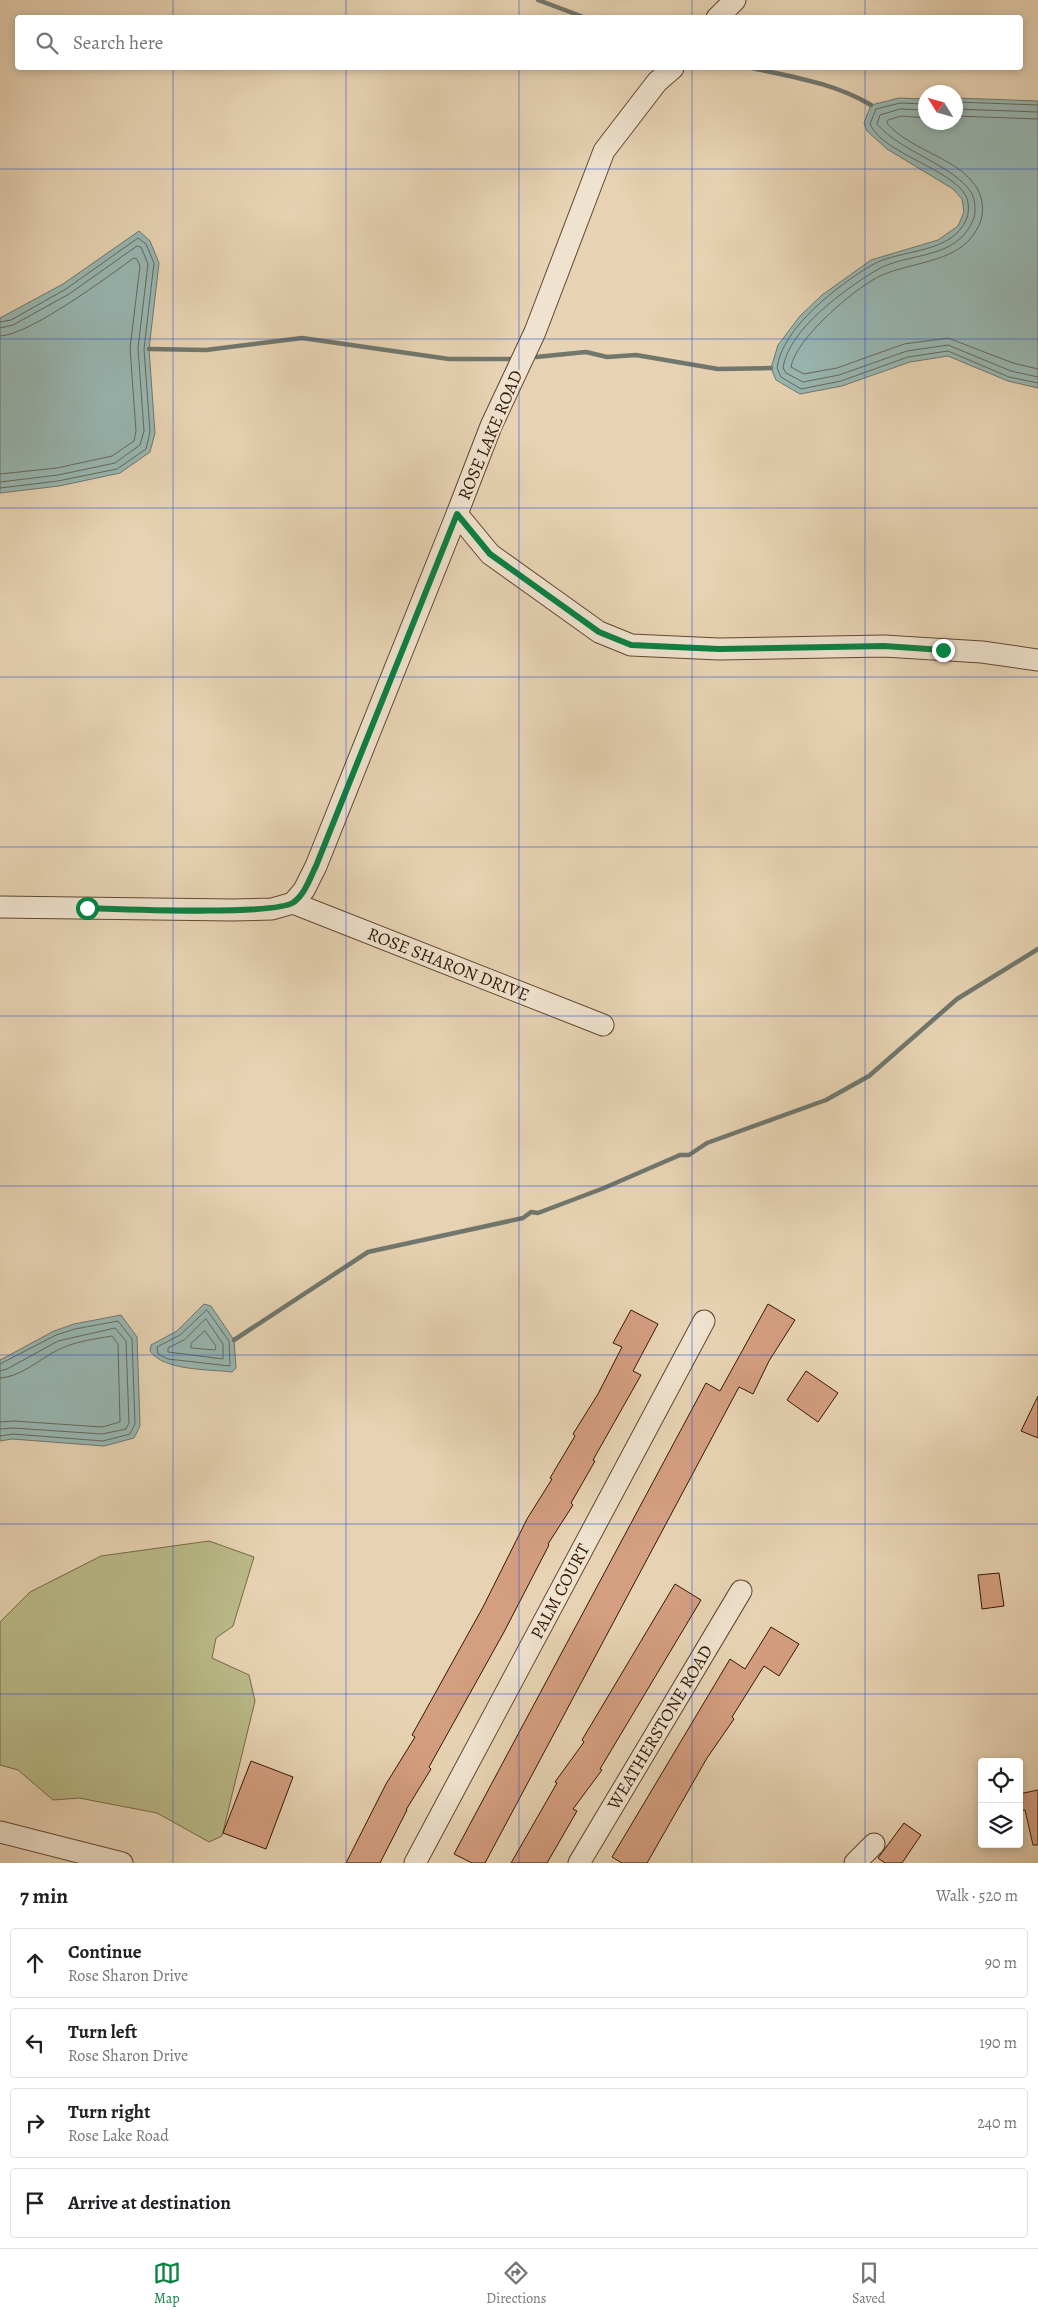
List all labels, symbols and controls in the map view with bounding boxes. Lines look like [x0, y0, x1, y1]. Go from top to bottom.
search box [15, 15, 1023, 70]
icon: search [33, 29, 61, 57]
text: Search here [73, 30, 163, 56]
north arrow [918, 85, 963, 130]
street label: ROSE LAKE ROAD [452, 366, 528, 504]
route end [932, 639, 955, 662]
route start [76, 897, 99, 920]
street label: ROSE SHARON DRIVE [364, 922, 533, 1007]
street label: PALM COURT [525, 1539, 595, 1643]
street label: WEATHERSTONE ROAD [601, 1641, 718, 1815]
map controls [978, 1758, 1023, 1848]
button: locate [978, 1758, 1023, 1803]
button: layers [978, 1803, 1023, 1848]
text: 7 min [20, 1882, 68, 1910]
text: Walk · 520 m [936, 1885, 1018, 1907]
text: Continue [68, 1939, 142, 1965]
icon: ahead [21, 1949, 49, 1977]
text: 90 m [985, 1952, 1017, 1974]
text: Rose Sharon Drive [68, 1965, 188, 1987]
text: Turn left [68, 2019, 137, 2045]
icon: left [21, 2029, 49, 2057]
text: 190 m [979, 2032, 1017, 2054]
text: Rose Sharon Drive [68, 2045, 188, 2067]
text: Turn right [68, 2099, 150, 2125]
icon: right [21, 2109, 49, 2137]
text: 240 m [977, 2112, 1017, 2134]
text: Rose Lake Road [68, 2125, 169, 2147]
icon: arrive [21, 2189, 49, 2217]
text: Arrive at destination [68, 2190, 231, 2216]
tab: Map [153, 2259, 181, 2308]
tab: Directions [486, 2259, 546, 2308]
tab: Saved [852, 2259, 885, 2308]

